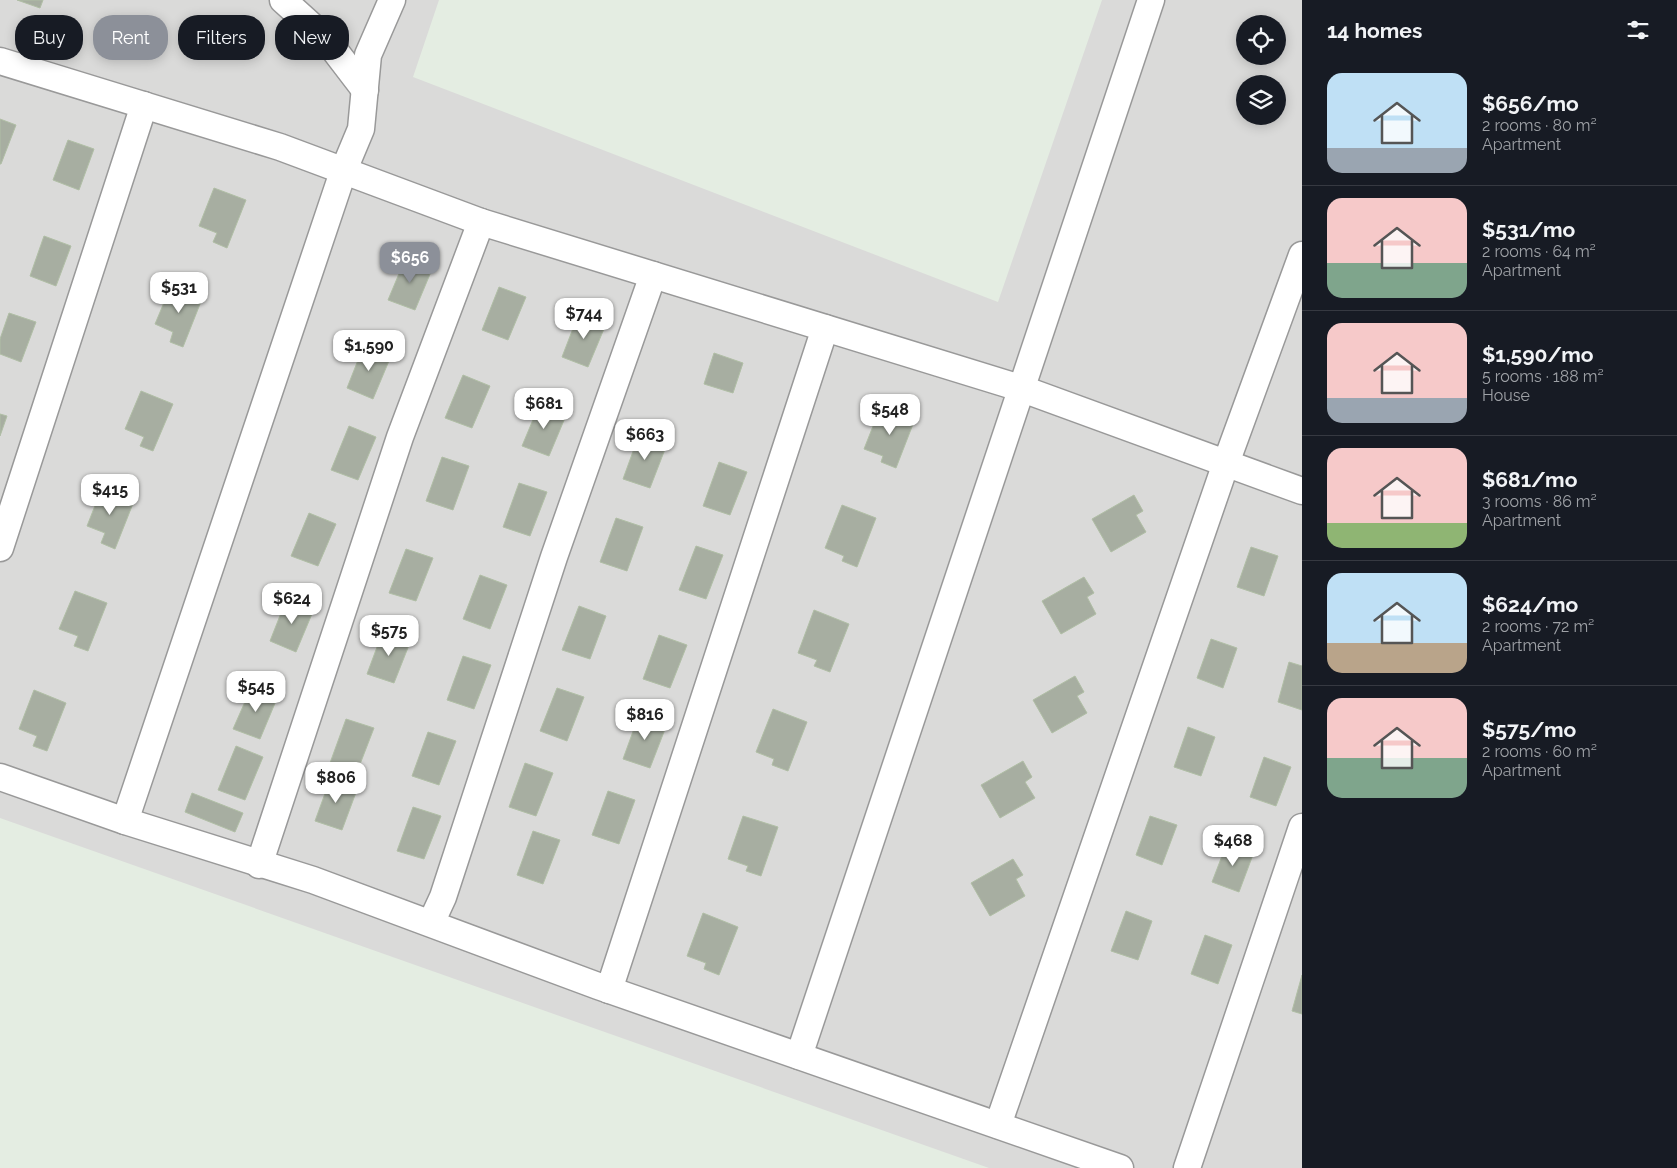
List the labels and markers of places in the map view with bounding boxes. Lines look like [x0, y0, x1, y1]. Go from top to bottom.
pin: $656 [380, 242, 440, 284]
pin: $531 [149, 272, 209, 314]
pin: $744 [554, 298, 614, 340]
pin: $1,590 [328, 330, 410, 372]
pin: $681 [514, 388, 574, 430]
pin: $548 [860, 394, 920, 436]
pin: $663 [615, 418, 675, 461]
pin: $415 [80, 474, 140, 516]
pin: $624 [262, 582, 322, 625]
pin: $575 [359, 614, 419, 657]
pin: $545 [226, 670, 286, 713]
pin: $816 [615, 698, 675, 741]
pin: $806 [306, 762, 366, 804]
pin: $468 [1203, 824, 1263, 867]

